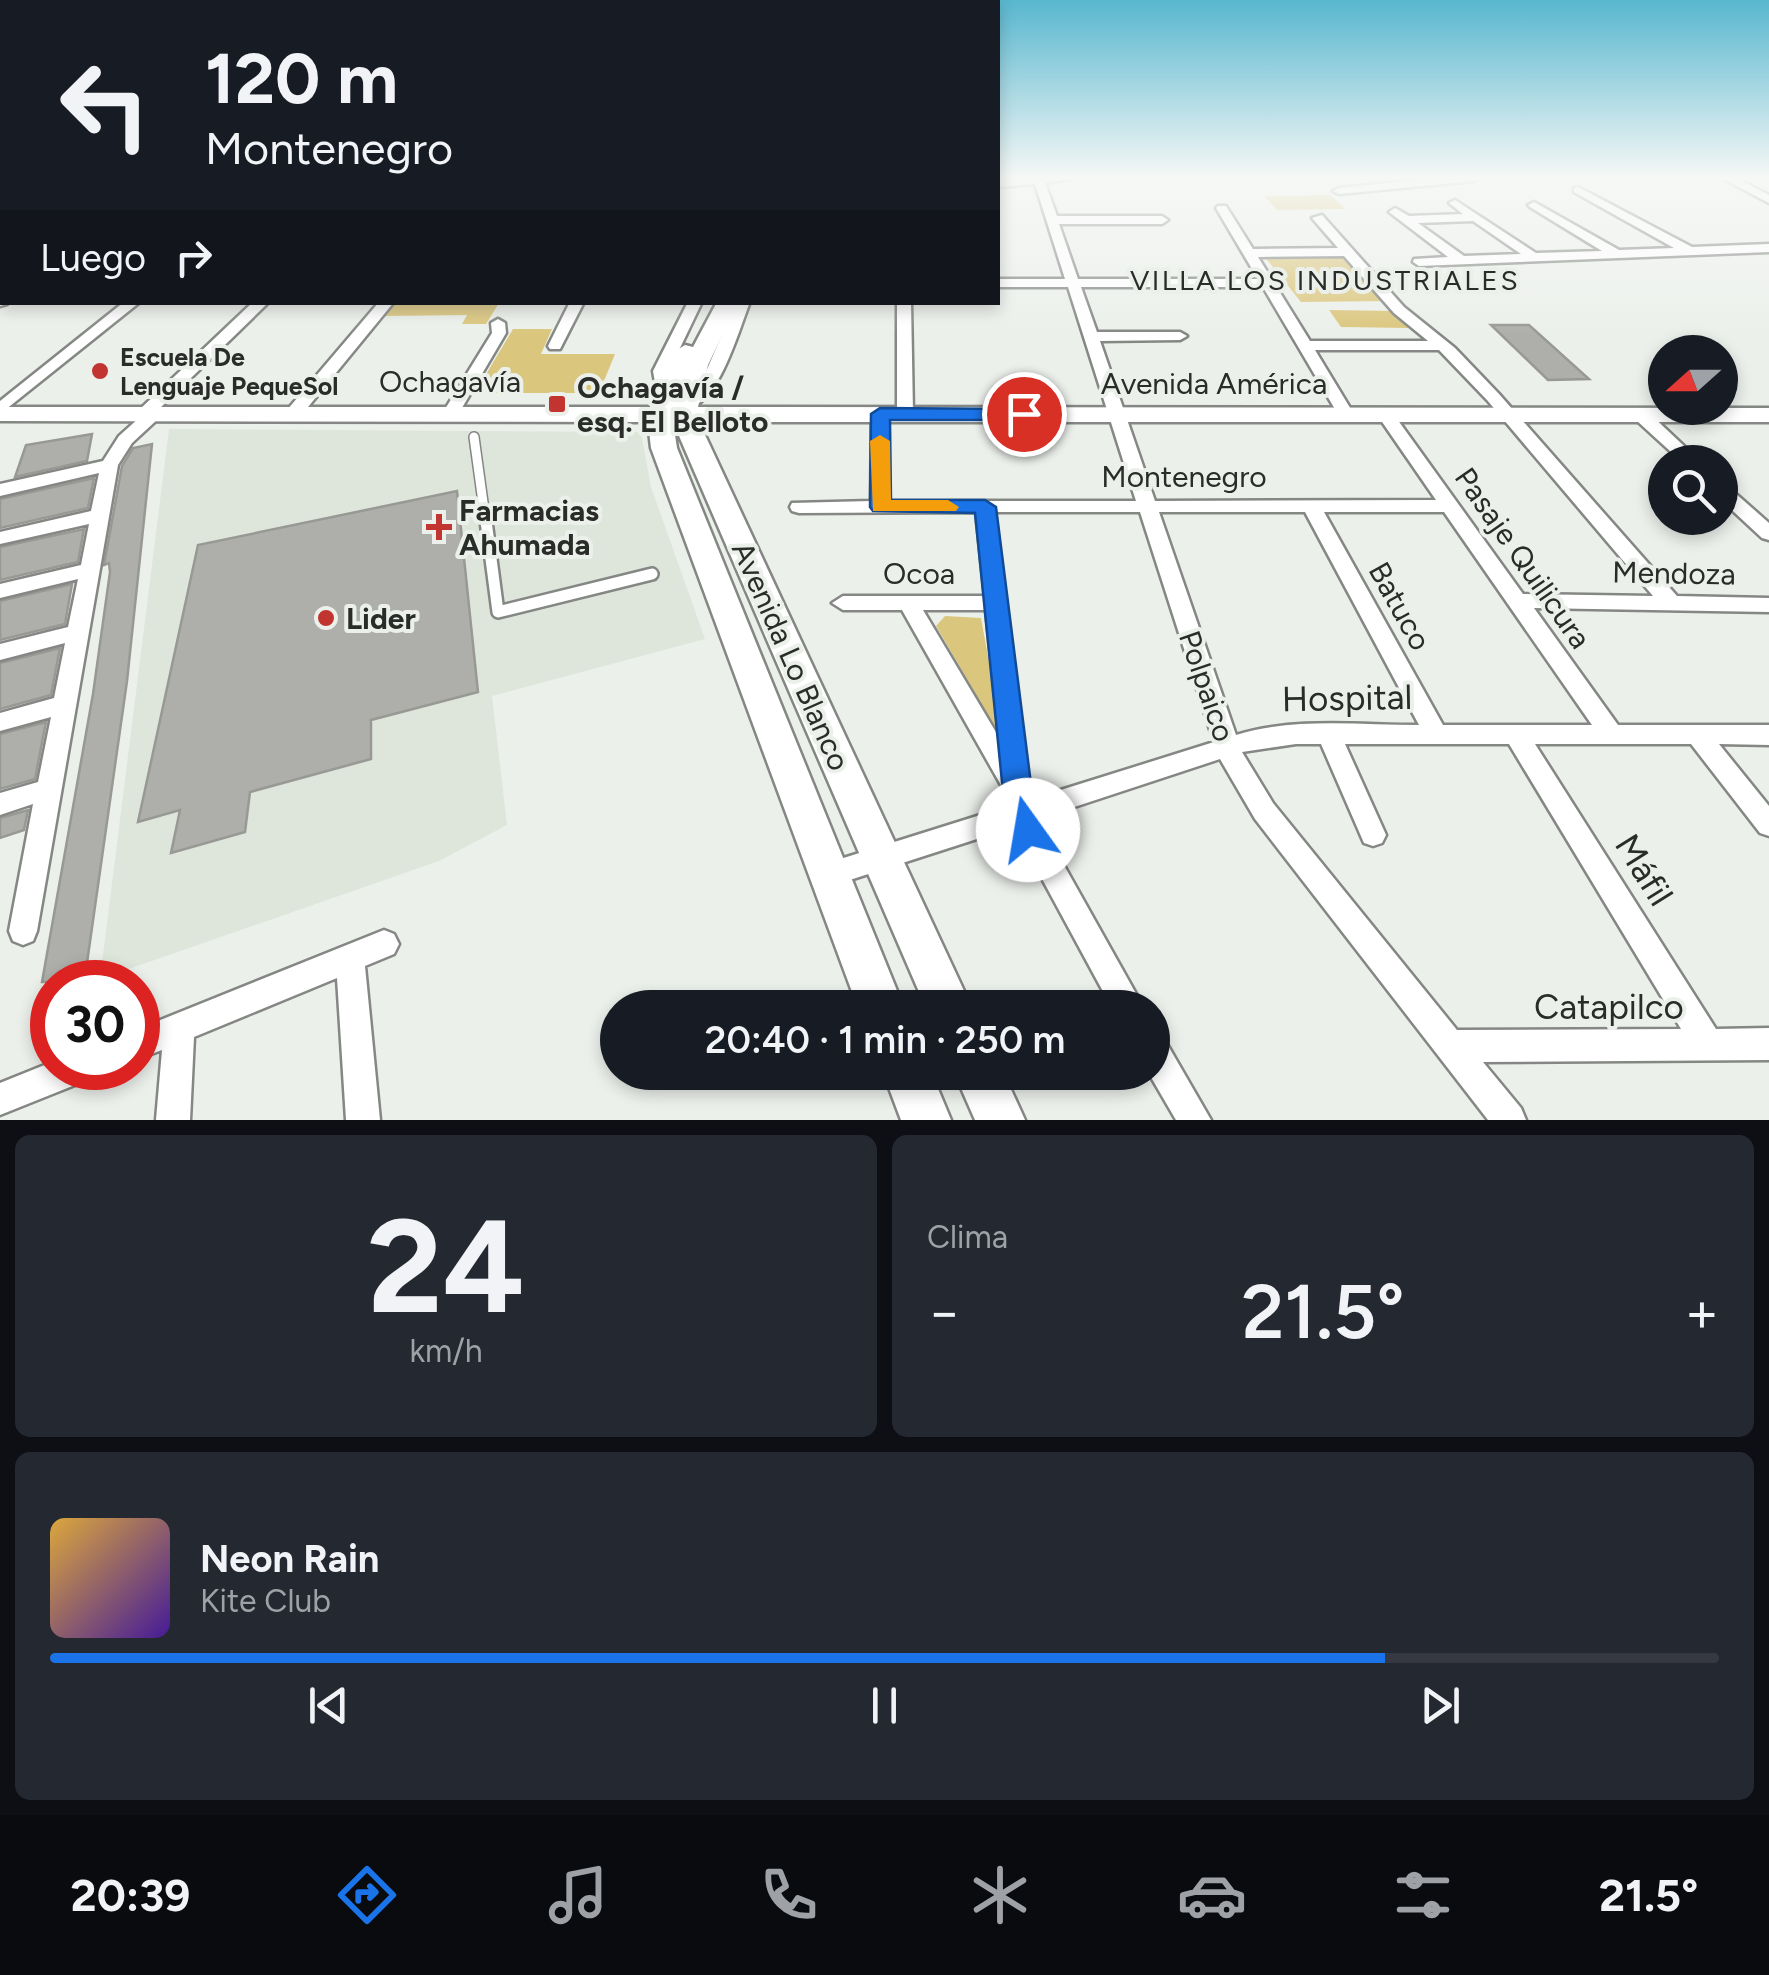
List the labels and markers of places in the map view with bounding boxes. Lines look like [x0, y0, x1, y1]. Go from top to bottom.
place label: Escuela De Lenguaje PequeSol [120, 342, 338, 401]
marker: Escuela De Lenguaje PequeSol [89, 360, 111, 382]
place label: Ochagavía / esq. El Belloto [577, 369, 769, 440]
pin [982, 372, 1067, 457]
marker: Ochagavía / esq. El Belloto [546, 393, 568, 415]
place label: Farmacias Ahumada [459, 492, 599, 563]
marker: Farmacias Ahumada [428, 516, 450, 538]
place label: Lider [346, 600, 416, 637]
marker: Lider [315, 607, 337, 629]

